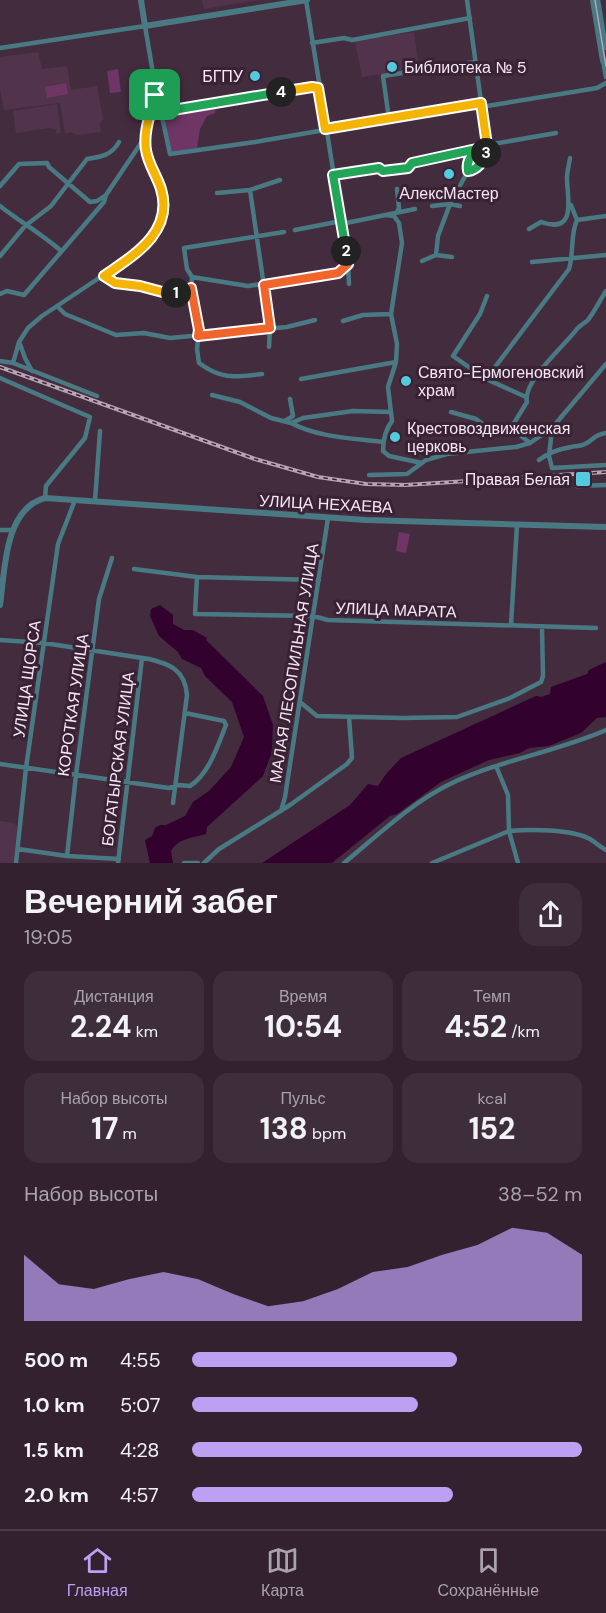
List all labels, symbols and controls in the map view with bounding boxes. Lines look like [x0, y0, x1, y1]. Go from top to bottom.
place label: Библиотека № 5 [404, 57, 526, 78]
marker: Библиотека № 5 [385, 60, 399, 74]
place label: БГПУ [202, 66, 244, 87]
pin [129, 69, 180, 120]
marker: БГПУ [248, 69, 262, 83]
pin: 4 [266, 77, 296, 107]
icon: arrive [138, 78, 171, 111]
text: 4 [276, 81, 286, 102]
pin: 3 [471, 138, 501, 168]
text: 3 [481, 142, 491, 163]
marker: АлексМастер [442, 167, 456, 181]
place label: АлексМастер [399, 183, 499, 204]
pin: 2 [331, 236, 361, 266]
text: 2 [341, 240, 351, 261]
pin: 1 [161, 278, 191, 308]
text: 1 [173, 282, 179, 303]
place label: Свято-Ермогеновский храм [418, 362, 584, 401]
marker: Свято-Ермогеновский храм [399, 374, 413, 388]
place label: Крестовоздвиженская церковь [407, 418, 570, 457]
marker: Крестовоздвиженская церковь [388, 430, 402, 444]
place label: Правая Белая [465, 469, 570, 490]
marker: Правая Белая [574, 470, 592, 488]
street label: УЛИЦА НЕХАЕВА [259, 490, 394, 518]
street label: МАЛАЯ ЛЕСОПИЛЬНАЯ УЛИЦА [265, 541, 323, 784]
street label: УЛИЦА МАРАТА [335, 597, 457, 623]
street label: УЛИЦА ЩОРСА [8, 619, 46, 739]
street label: КОРОТКАЯ УЛИЦА [53, 632, 93, 778]
street label: БОГАТЫРСКАЯ УЛИЦА [97, 670, 139, 847]
text: Вечерний забег [24, 880, 278, 923]
button: share [519, 883, 582, 946]
text: 19:05 [24, 924, 73, 950]
text: Дистанция [74, 986, 154, 1007]
text: Время [279, 986, 327, 1007]
text: Темп [473, 986, 511, 1007]
text: 2.24 [70, 1007, 131, 1046]
text: 10:54 [264, 1007, 342, 1046]
text: 4:52 [444, 1007, 507, 1046]
text: km [131, 1021, 158, 1042]
text: /km [507, 1021, 540, 1042]
text: Набор высоты [60, 1088, 168, 1109]
text: Пульс [281, 1088, 325, 1109]
text: kcal [478, 1088, 506, 1109]
text: 17 [91, 1109, 118, 1148]
text: 138 [260, 1109, 308, 1148]
text: 152 [469, 1109, 515, 1148]
text: m [118, 1123, 137, 1144]
text: bpm [308, 1123, 346, 1144]
text: Набор высоты [24, 1181, 158, 1207]
text: 38–52 m [498, 1181, 582, 1207]
text: 500 m [24, 1347, 88, 1373]
text: 4:55 [120, 1347, 161, 1373]
text: 1.0 km [24, 1392, 85, 1418]
text: 5:07 [120, 1392, 160, 1418]
text: 1.5 km [24, 1437, 84, 1463]
text: 4:28 [120, 1437, 160, 1463]
text: 2.0 km [24, 1482, 89, 1508]
text: 4:57 [120, 1482, 159, 1508]
tab: Главная [67, 1544, 128, 1601]
tab: Карта [261, 1544, 304, 1601]
tab: Сохранённые [437, 1544, 539, 1601]

